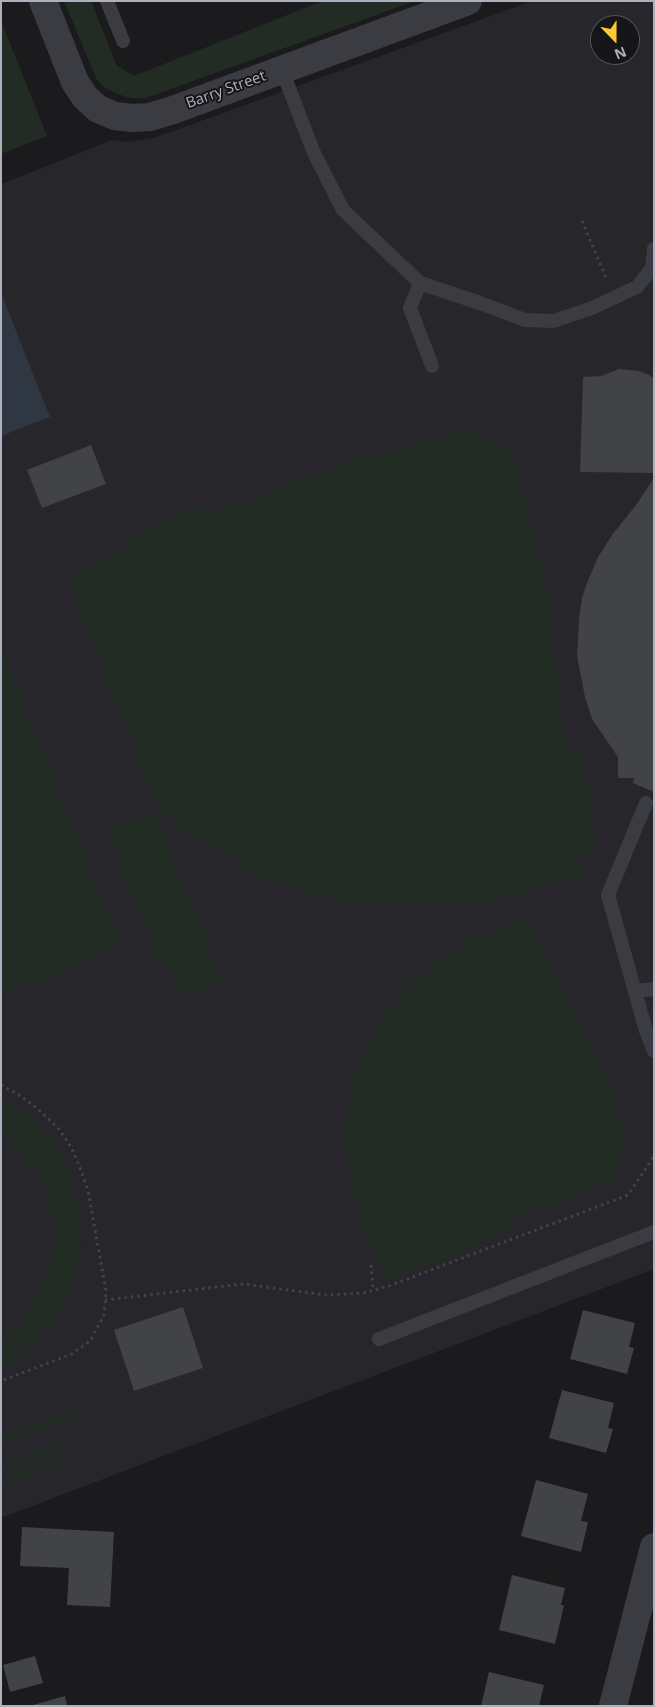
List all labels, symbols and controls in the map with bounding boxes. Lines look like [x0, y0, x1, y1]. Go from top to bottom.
north arrow [590, 15, 640, 65]
text: N [612, 42, 629, 64]
street label: Barry Street [184, 67, 268, 113]

